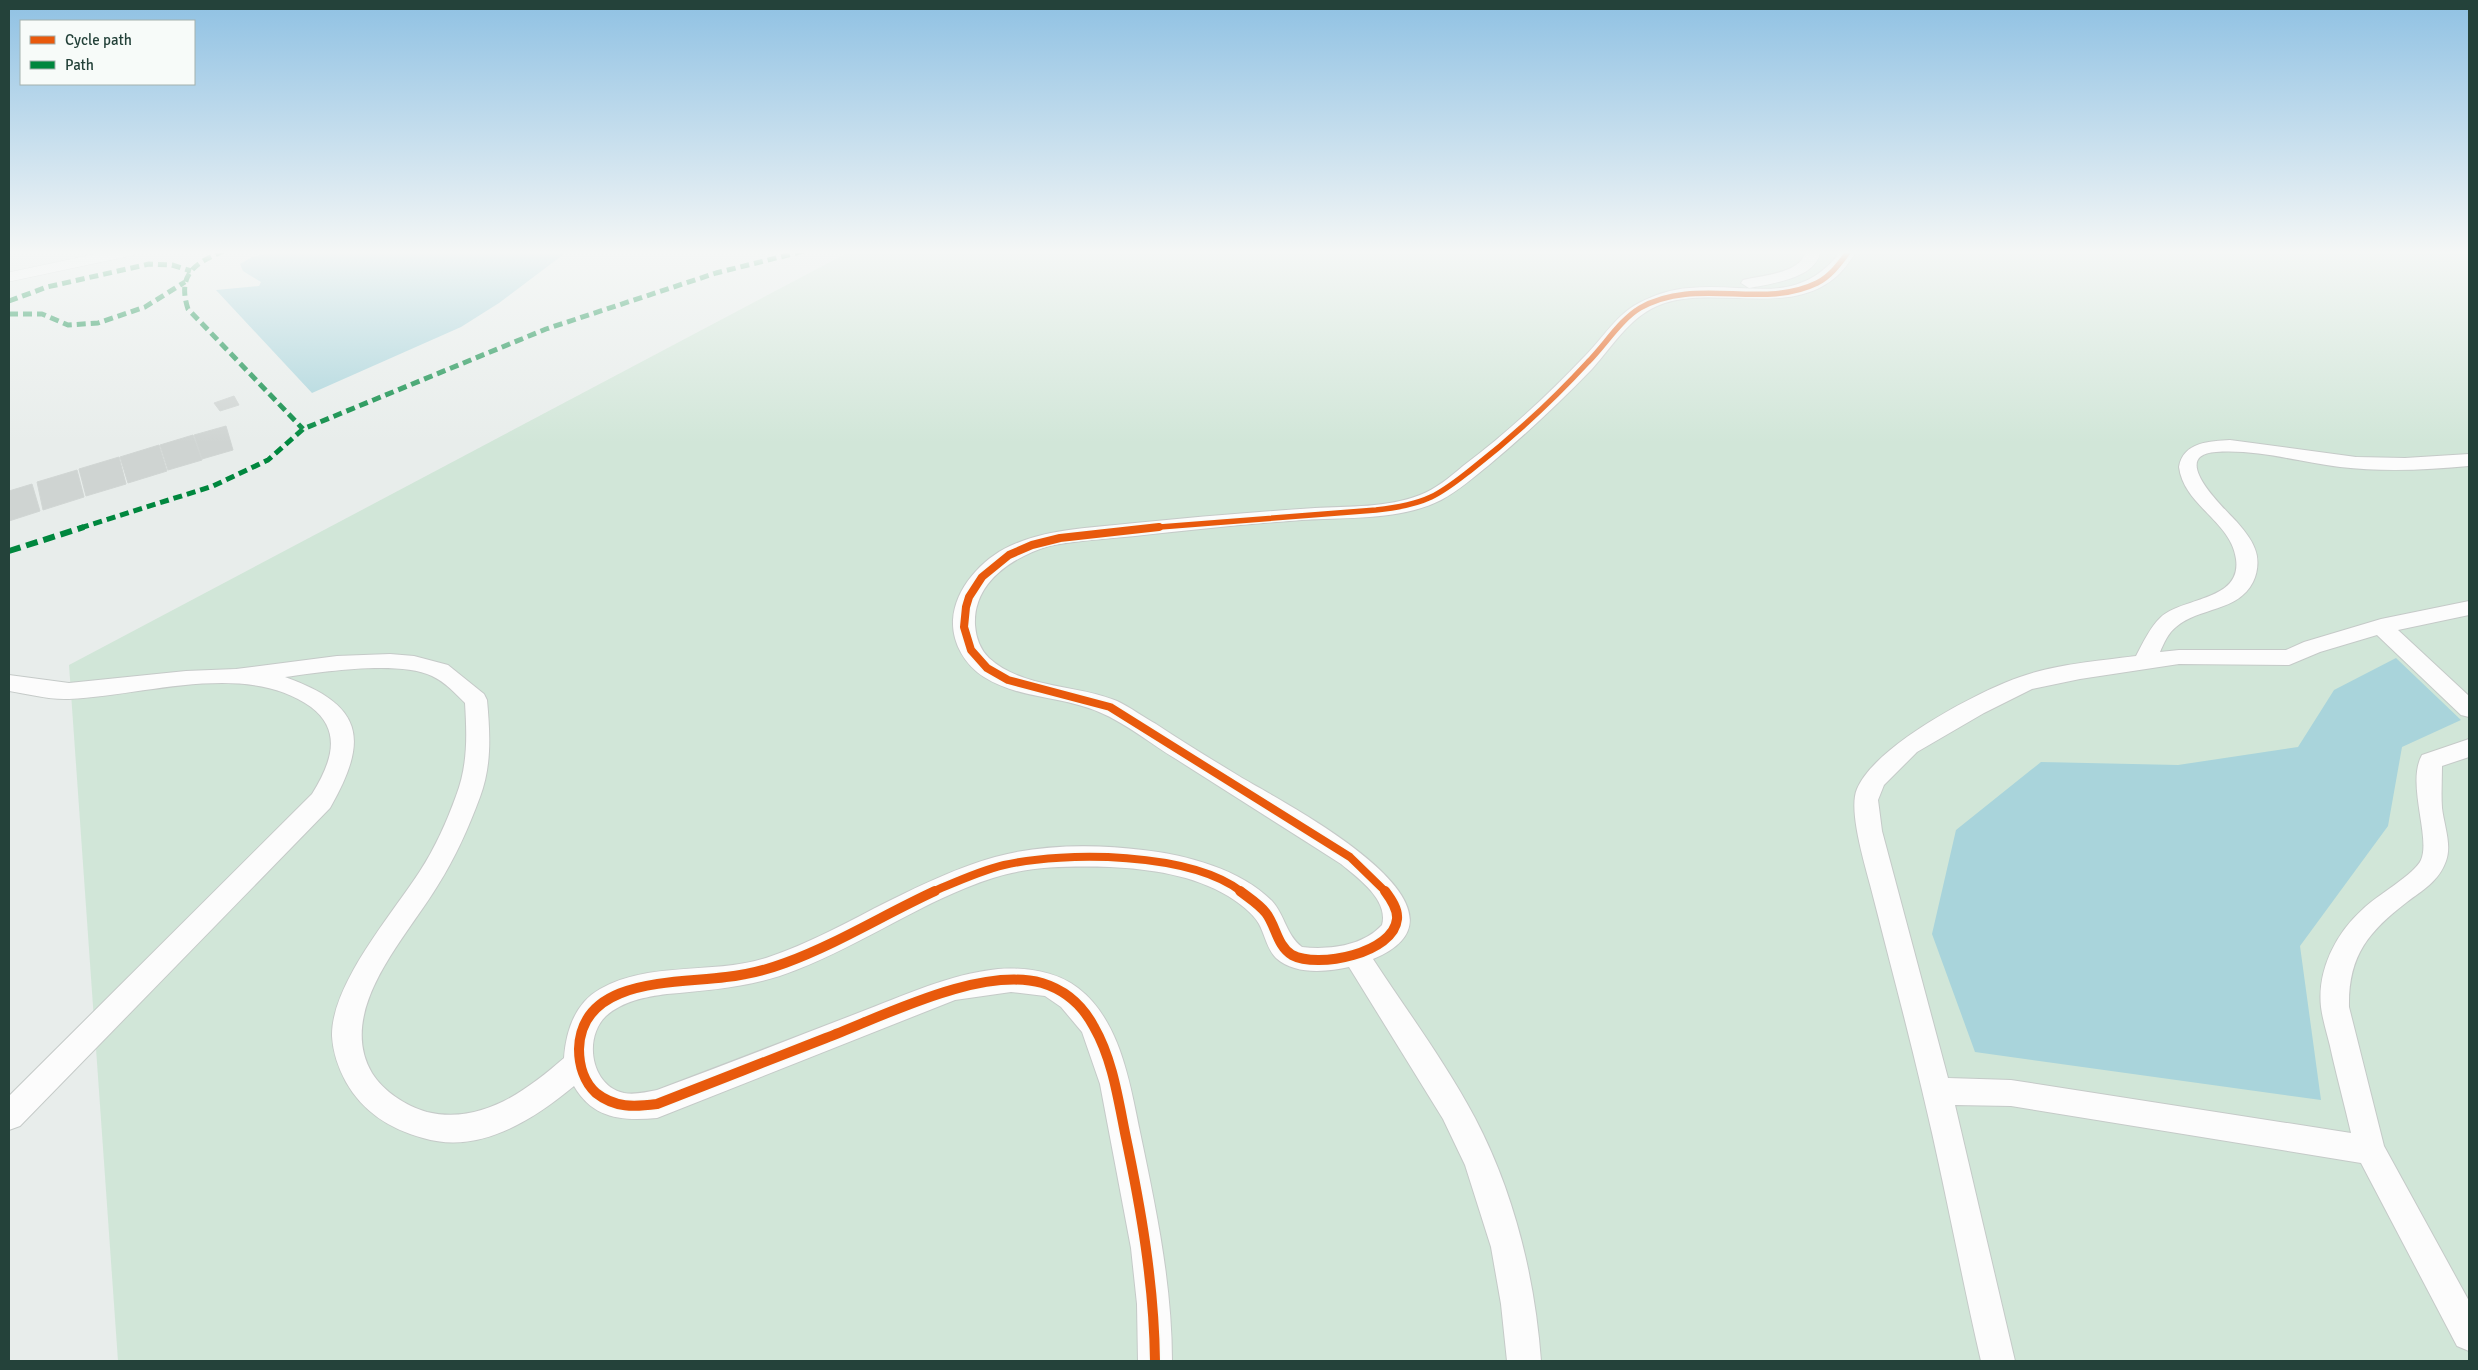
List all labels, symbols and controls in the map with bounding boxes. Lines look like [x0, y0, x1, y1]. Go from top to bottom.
legend [20, 20, 195, 85]
text: Cycle path [65, 31, 132, 49]
text: Path [65, 56, 94, 74]

